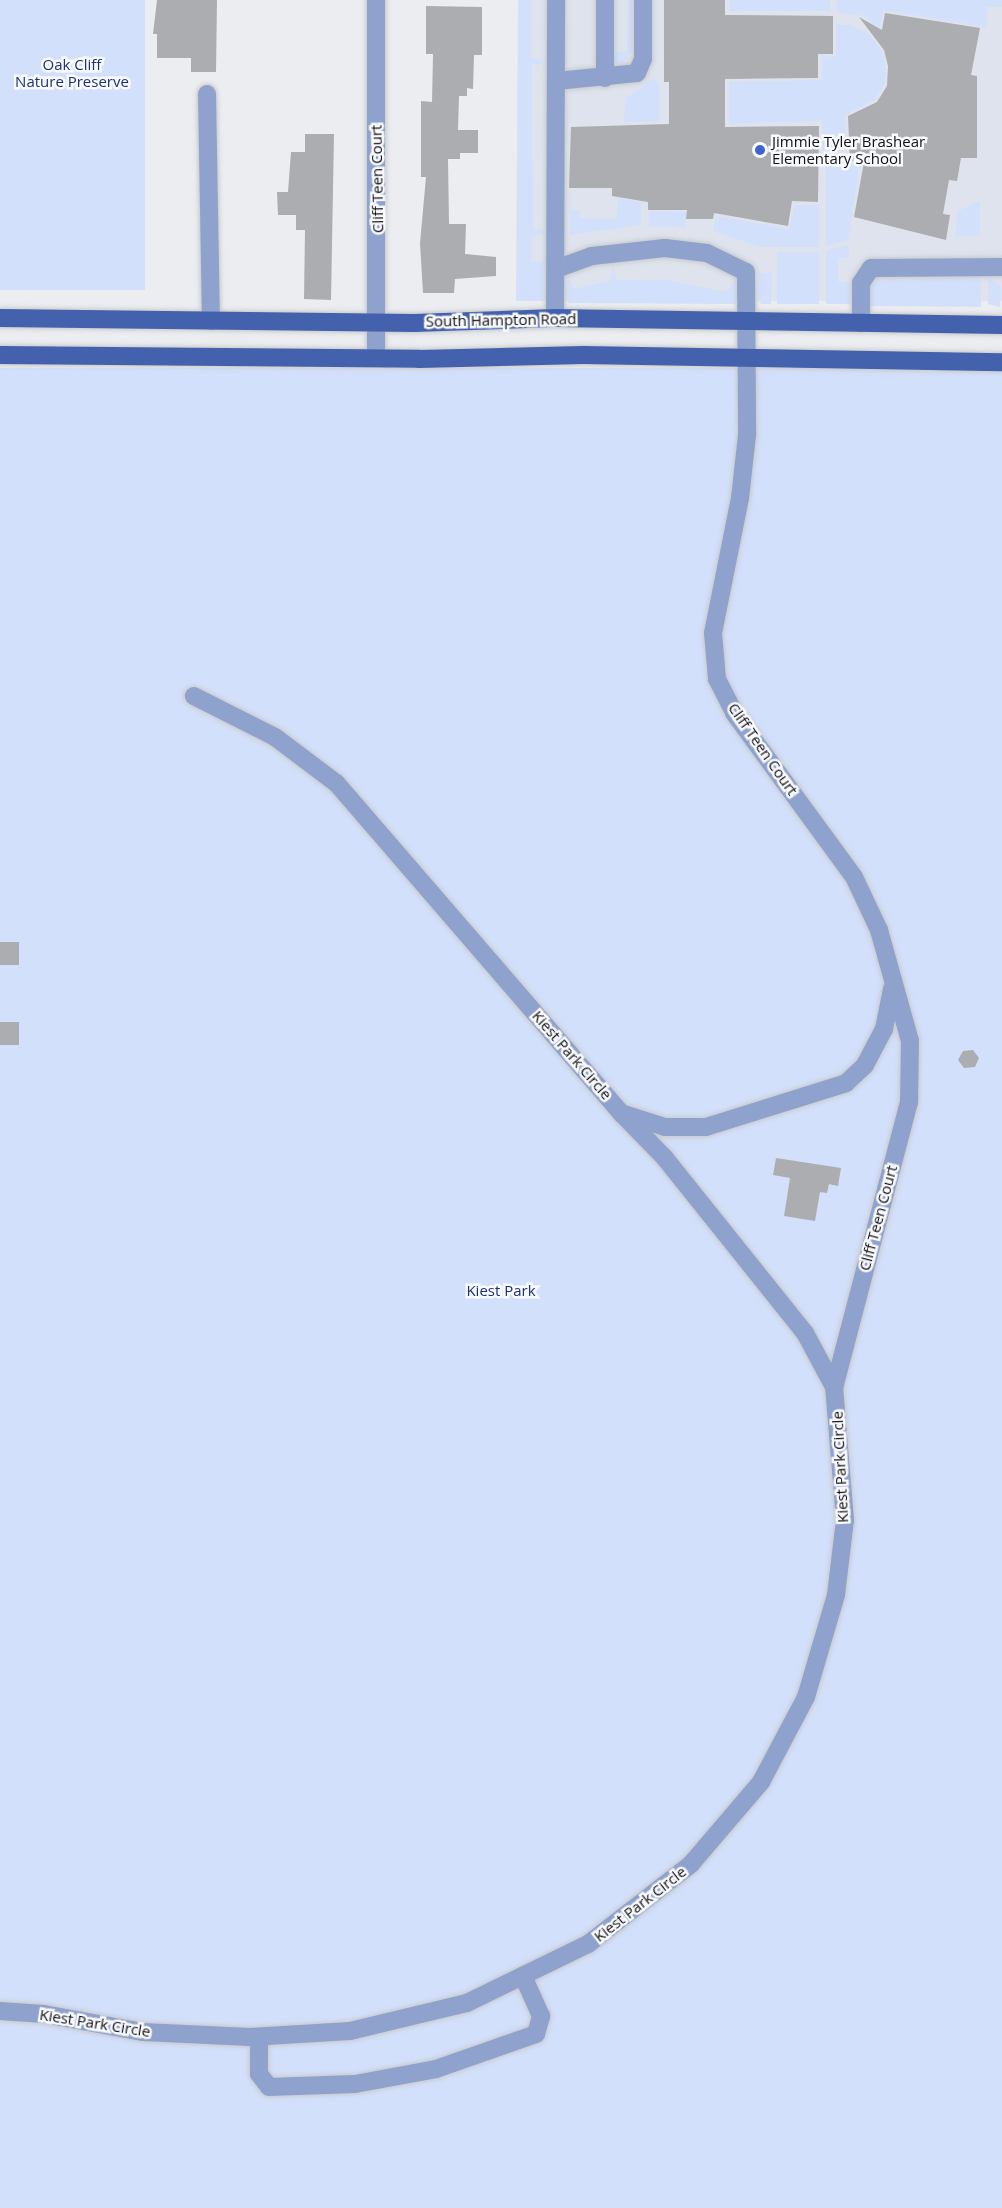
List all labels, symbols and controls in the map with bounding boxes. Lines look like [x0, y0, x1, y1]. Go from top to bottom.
park label: Oak Cliff Nature Preserve [15, 55, 129, 90]
street label: Cliff Teen Court [367, 125, 387, 233]
place label: Jimmie Tyler Brashear Elementary School [772, 132, 925, 167]
marker: Jimmie Tyler Brashear Elementary School [753, 143, 767, 157]
street label: South Hampton Road [426, 310, 576, 330]
street label: Cliff Teen Court [725, 699, 801, 799]
street label: Kiest Park Circle [529, 1007, 615, 1103]
street label: Cliff Teen Court [855, 1163, 901, 1273]
park label: Kiest Park [466, 1282, 536, 1300]
street label: Kiest Park Circle [828, 1411, 852, 1523]
street label: Kiest Park Circle [590, 1862, 690, 1946]
street label: Kiest Park Circle [38, 2005, 152, 2041]

